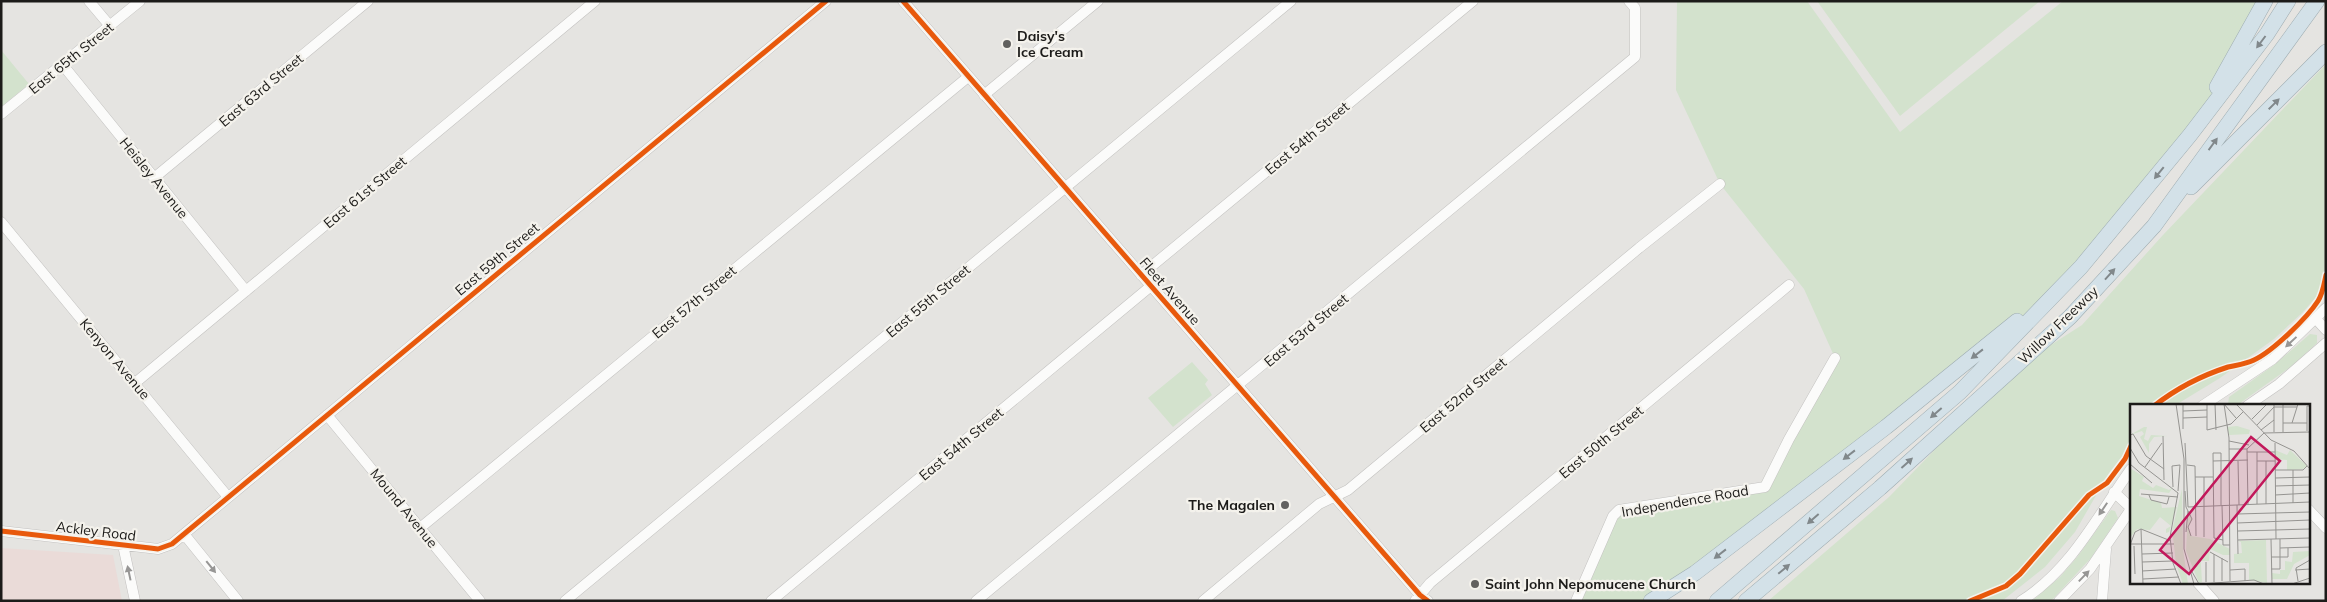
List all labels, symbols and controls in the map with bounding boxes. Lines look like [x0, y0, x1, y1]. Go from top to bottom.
street label: East 65th Street [25, 18, 117, 98]
place label: Daisy's Ice Cream [1017, 27, 1083, 61]
one-way arrow [2256, 35, 2266, 49]
marker: Daisy's Ice Cream [1001, 38, 1013, 50]
street label: East 63rd Street [215, 49, 307, 130]
street label: East 54th Street [1261, 98, 1353, 178]
one-way arrow [2268, 98, 2280, 110]
street label: Heisley Avenue [116, 134, 192, 222]
one-way arrow [2208, 137, 2218, 151]
street label: East 61st Street [320, 152, 410, 232]
one-way arrow [2153, 166, 2164, 179]
street label: East 59th Street [451, 219, 543, 299]
street label: Fleet Avenue [1136, 253, 1204, 329]
street label: East 55th Street [882, 261, 974, 341]
street label: East 57th Street [648, 262, 740, 342]
one-way arrow [2104, 268, 2116, 280]
street label: Willow Freeway [2014, 282, 2102, 368]
street label: East 53rd Street [1260, 289, 1352, 370]
street label: Kenyon Avenue [76, 315, 154, 403]
one-way arrow [2286, 336, 2298, 348]
one-way arrow [1971, 349, 1984, 360]
street label: East 52nd Street [1416, 353, 1510, 437]
street label: East 50th Street [1555, 402, 1647, 482]
street label: East 54th Street [915, 404, 1007, 484]
inset map [2130, 404, 2310, 584]
one-way arrow [1931, 407, 1943, 419]
one-way arrow [1843, 449, 1856, 460]
one-way arrow [1900, 458, 1913, 469]
street label: Mound Avenue [366, 465, 442, 551]
street label: Independence Road [1620, 481, 1750, 521]
place label: The Magalen [1188, 496, 1275, 514]
marker: The Magalen [1279, 499, 1291, 511]
one-way arrow [2098, 502, 2108, 516]
one-way arrow [1806, 513, 1819, 524]
street label: Ackley Road [55, 517, 137, 545]
one-way arrow [1714, 548, 1727, 559]
one-way arrow [206, 561, 217, 574]
one-way arrow [1777, 564, 1790, 575]
one-way arrow [124, 565, 132, 581]
one-way arrow [2078, 570, 2090, 582]
place label: Saint John Nepomucene Church [1485, 575, 1696, 593]
marker: Saint John Nepomucene Church [1469, 578, 1481, 590]

